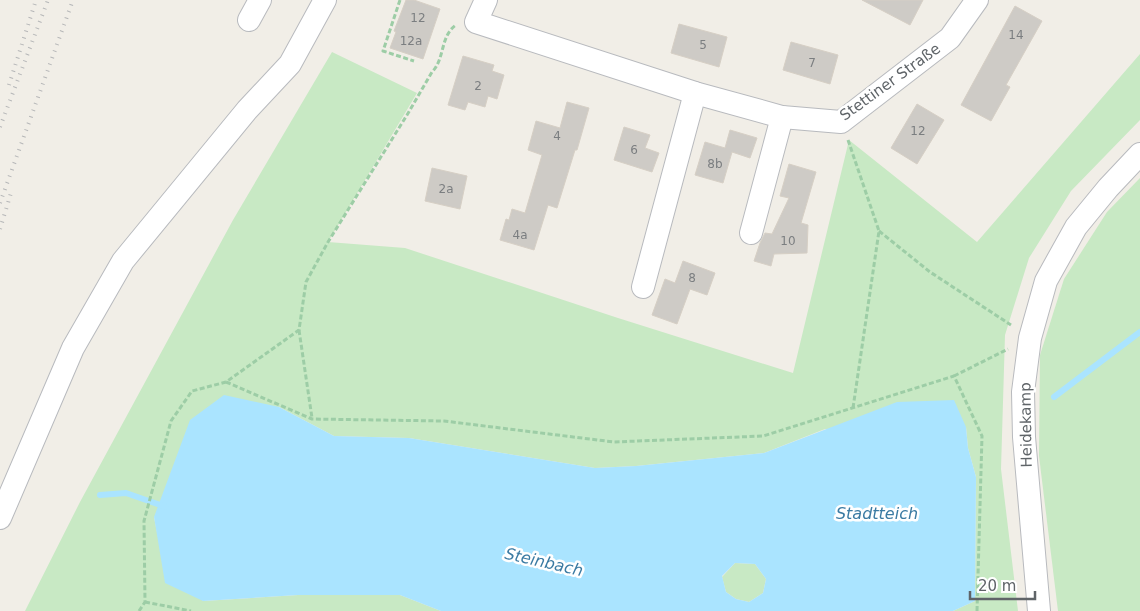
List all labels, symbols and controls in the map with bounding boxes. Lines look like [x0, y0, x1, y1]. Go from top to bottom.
house number: 12 [410, 11, 426, 25]
house number: 14 [1008, 28, 1024, 42]
house number: 12a [400, 34, 422, 48]
house number: 5 [699, 38, 707, 52]
street label: Stettiner Straße [836, 40, 944, 124]
house number: 7 [808, 56, 816, 70]
house number: 2 [474, 79, 482, 93]
house number: 12 [910, 124, 926, 138]
house number: 4 [553, 129, 561, 143]
house number: 6 [630, 143, 638, 157]
house number: 8b [707, 157, 723, 171]
house number: 2a [439, 182, 454, 196]
house number: 4a [513, 228, 528, 242]
house number: 10 [780, 234, 796, 248]
house number: 8 [688, 271, 696, 285]
street label: Heidekamp [1016, 382, 1036, 468]
water label: Stadtteich [836, 504, 918, 523]
water label: Steinbach [503, 544, 585, 580]
scale bar [970, 568, 1035, 600]
text: 20 m [978, 577, 1016, 595]

